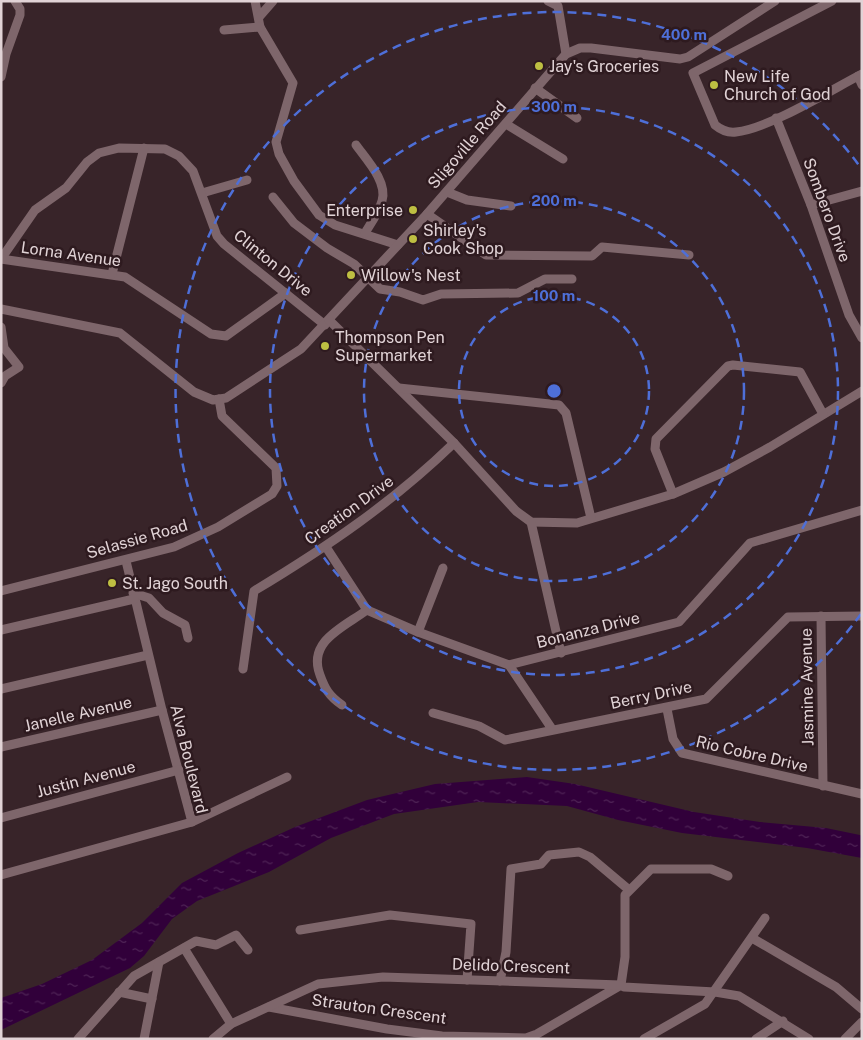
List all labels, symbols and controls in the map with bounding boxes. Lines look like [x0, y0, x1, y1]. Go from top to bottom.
text: 400 m [661, 26, 707, 43]
place label: Jay's Groceries [549, 57, 659, 76]
marker: Jay's Groceries [533, 60, 545, 72]
place label: New Life Church of God [724, 67, 831, 104]
marker: New Life Church of God [708, 79, 720, 91]
street label: Sligoville Road [424, 97, 510, 193]
text: 300 m [531, 98, 577, 115]
street label: Sombero Drive [799, 155, 855, 265]
text: 200 m [531, 192, 577, 209]
place label: Enterprise [326, 201, 403, 220]
marker: Enterprise [407, 204, 419, 216]
place label: Shirley's Cook Shop [423, 221, 503, 258]
street label: Clinton Drive [230, 226, 316, 300]
marker: Shirley's Cook Shop [407, 233, 419, 245]
street label: Lorna Avenue [20, 238, 122, 270]
place label: Willow's Nest [361, 266, 461, 285]
marker: Willow's Nest [345, 269, 357, 281]
text: 100 m [533, 287, 575, 304]
place label: Thompson Pen Supermarket [335, 328, 445, 365]
marker: Thompson Pen Supermarket [319, 340, 331, 352]
centre of rings [545, 382, 563, 400]
street label: Creation Drive [301, 471, 397, 549]
street label: Selassie Road [84, 516, 190, 562]
place label: St. Jago South [122, 574, 228, 593]
marker: St. Jago South [106, 577, 118, 589]
street label: Bonanza Drive [534, 608, 642, 652]
street label: Jasmine Avenue [796, 628, 818, 746]
street label: Berry Drive [608, 677, 694, 713]
street label: Janelle Avenue [22, 692, 134, 736]
street label: Alva Boulevard [166, 703, 212, 815]
street label: Rio Cobre Drive [694, 732, 810, 776]
street label: Justin Avenue [34, 757, 138, 801]
street label: Delido Crescent [452, 954, 570, 978]
street label: Strauton Crescent [310, 990, 448, 1028]

